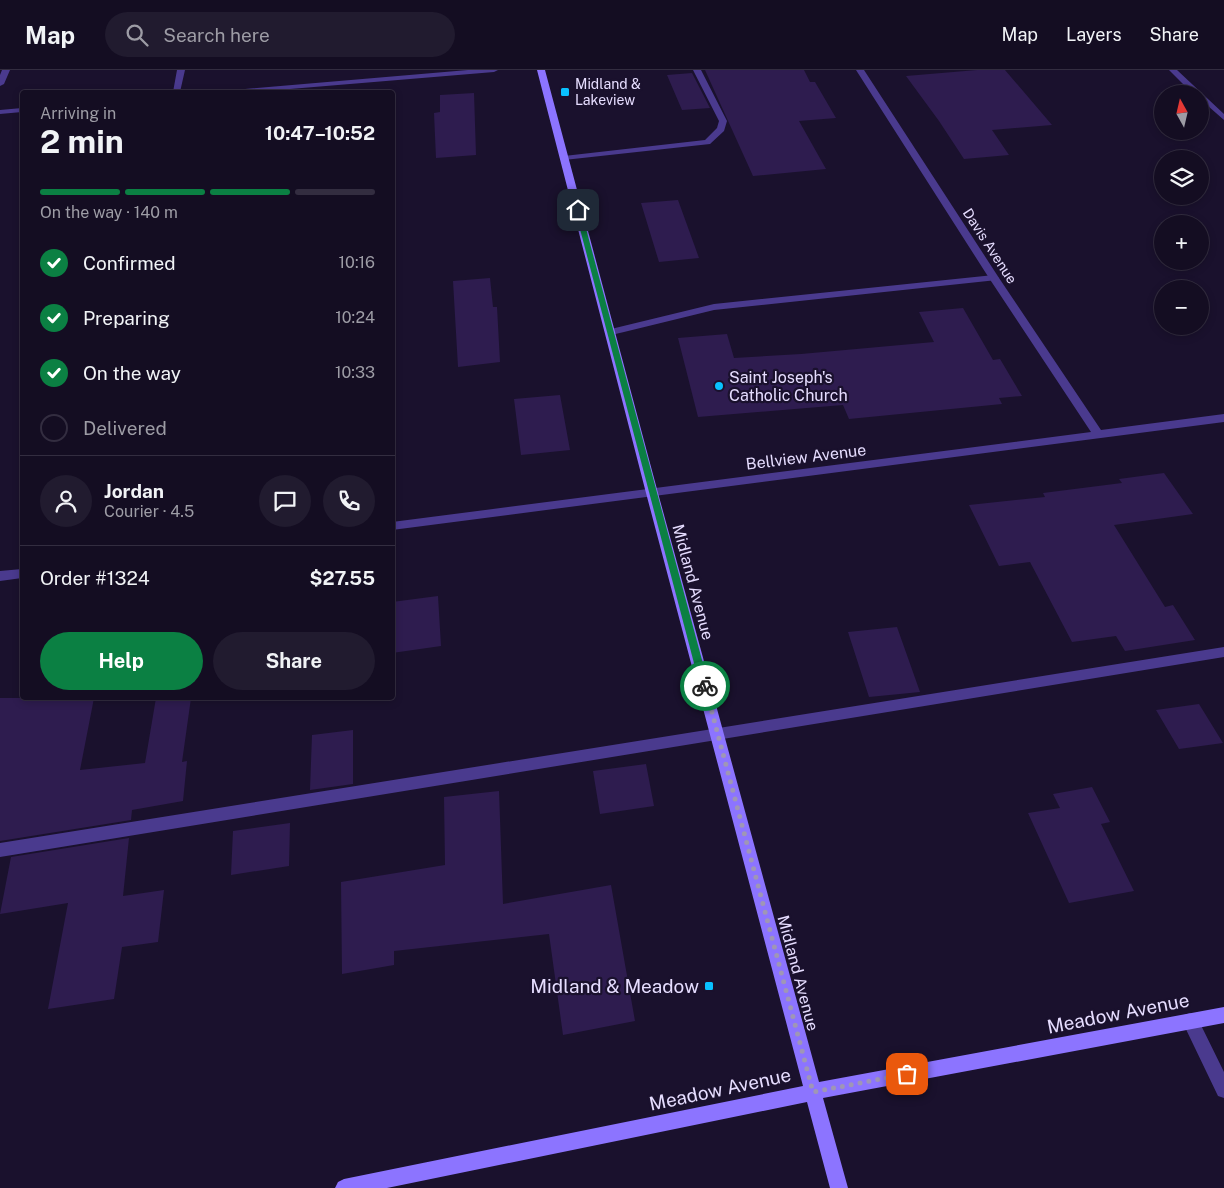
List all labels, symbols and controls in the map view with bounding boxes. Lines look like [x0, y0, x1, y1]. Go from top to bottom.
search box [105, 12, 455, 57]
text: Map [25, 21, 75, 49]
icon: search [123, 21, 151, 49]
text: Search here [163, 24, 270, 46]
text: Map [1002, 24, 1038, 45]
text: Layers [1066, 24, 1122, 45]
text: Share [1150, 24, 1199, 45]
place label: Midland & Lakeview [575, 76, 641, 108]
north arrow [1154, 85, 1209, 140]
map controls [1154, 85, 1209, 335]
marker: Midland & Lakeview [559, 86, 571, 98]
text: Arriving in [40, 104, 116, 123]
text: 10:47–10:52 [265, 122, 375, 144]
text: 2 min [40, 123, 124, 160]
button: layers [1154, 150, 1209, 205]
pin [557, 189, 599, 231]
icon: home [564, 196, 592, 224]
text: On the way · 140 m [40, 203, 178, 222]
street label: Davis Avenue [960, 205, 1020, 287]
button: + [1154, 215, 1209, 270]
icon: check [40, 249, 68, 277]
text: Confirmed [83, 252, 176, 274]
text: 10:16 [339, 253, 375, 272]
button: − [1154, 280, 1209, 335]
icon: check [40, 304, 68, 332]
text: Preparing [83, 307, 170, 329]
text: 10:24 [335, 308, 375, 327]
icon: check [40, 359, 68, 387]
text: On the way [83, 362, 181, 384]
text: 10:33 [335, 363, 375, 382]
place label: Saint Joseph's Catholic Church [729, 368, 848, 405]
marker: Saint Joseph's Catholic Church [713, 380, 725, 392]
text: Delivered [83, 417, 167, 439]
street label: Bellview Avenue [745, 440, 867, 474]
button: person [40, 475, 92, 527]
button: chat [259, 475, 311, 527]
button: phone [323, 475, 375, 527]
text: Jordan [104, 480, 164, 502]
text: Courier · 4.5 [104, 502, 194, 521]
street label: Midland Avenue [668, 522, 718, 642]
text: Order #1324 [40, 567, 150, 589]
text: $27.55 [310, 567, 375, 589]
button: Help [40, 632, 203, 690]
button: Share [213, 632, 375, 690]
courier [680, 661, 730, 711]
icon: bike [691, 672, 719, 700]
street label: Midland Avenue [773, 913, 823, 1033]
place label: Midland & Meadow [530, 975, 699, 997]
marker: Midland & Meadow [703, 980, 715, 992]
street label: Meadow Avenue [1045, 988, 1191, 1038]
pin [886, 1053, 928, 1095]
icon: bag [893, 1060, 921, 1088]
street label: Meadow Avenue [647, 1063, 793, 1115]

